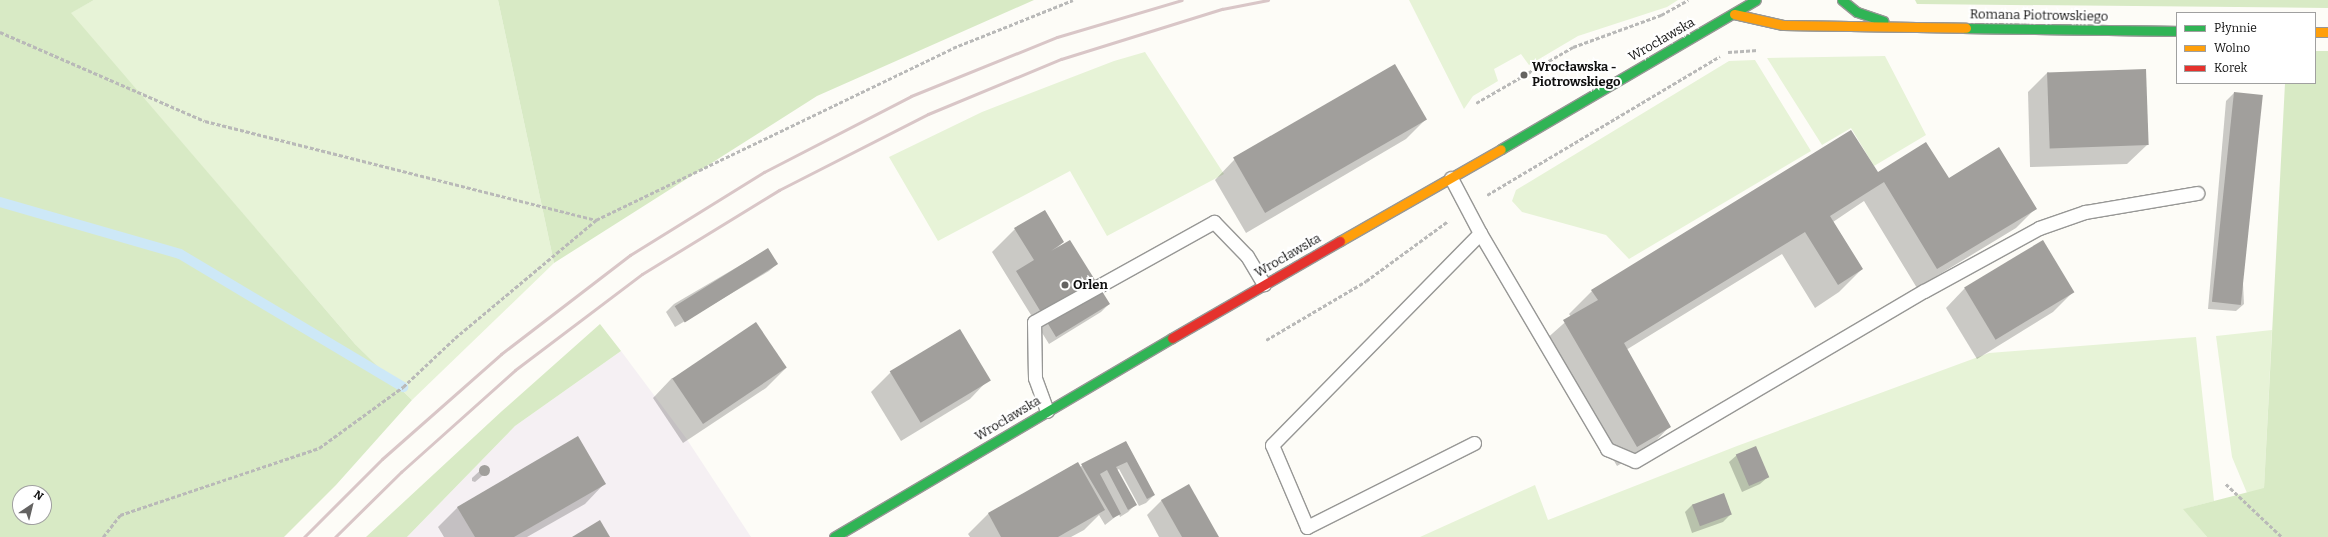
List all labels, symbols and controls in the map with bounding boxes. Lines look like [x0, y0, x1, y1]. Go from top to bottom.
street label: Romana Piotrowskiego [1970, 7, 2108, 25]
legend [2176, 12, 2316, 84]
street label: Wrocławska [1626, 15, 1698, 65]
text: Płynnie [2214, 21, 2257, 35]
text: Wolno [2214, 41, 2250, 55]
place label: Wrocławska - Piotrowskiego [1532, 60, 1620, 91]
text: Korek [2214, 61, 2247, 75]
marker: Wrocławska - Piotrowskiego [1519, 70, 1529, 80]
street label: Wrocławska [1252, 231, 1324, 281]
place label: Orlen [1073, 277, 1108, 293]
marker: Orlen [1060, 280, 1070, 290]
street label: Wrocławska [972, 393, 1044, 445]
north arrow [12, 485, 52, 525]
text: N [31, 488, 46, 503]

